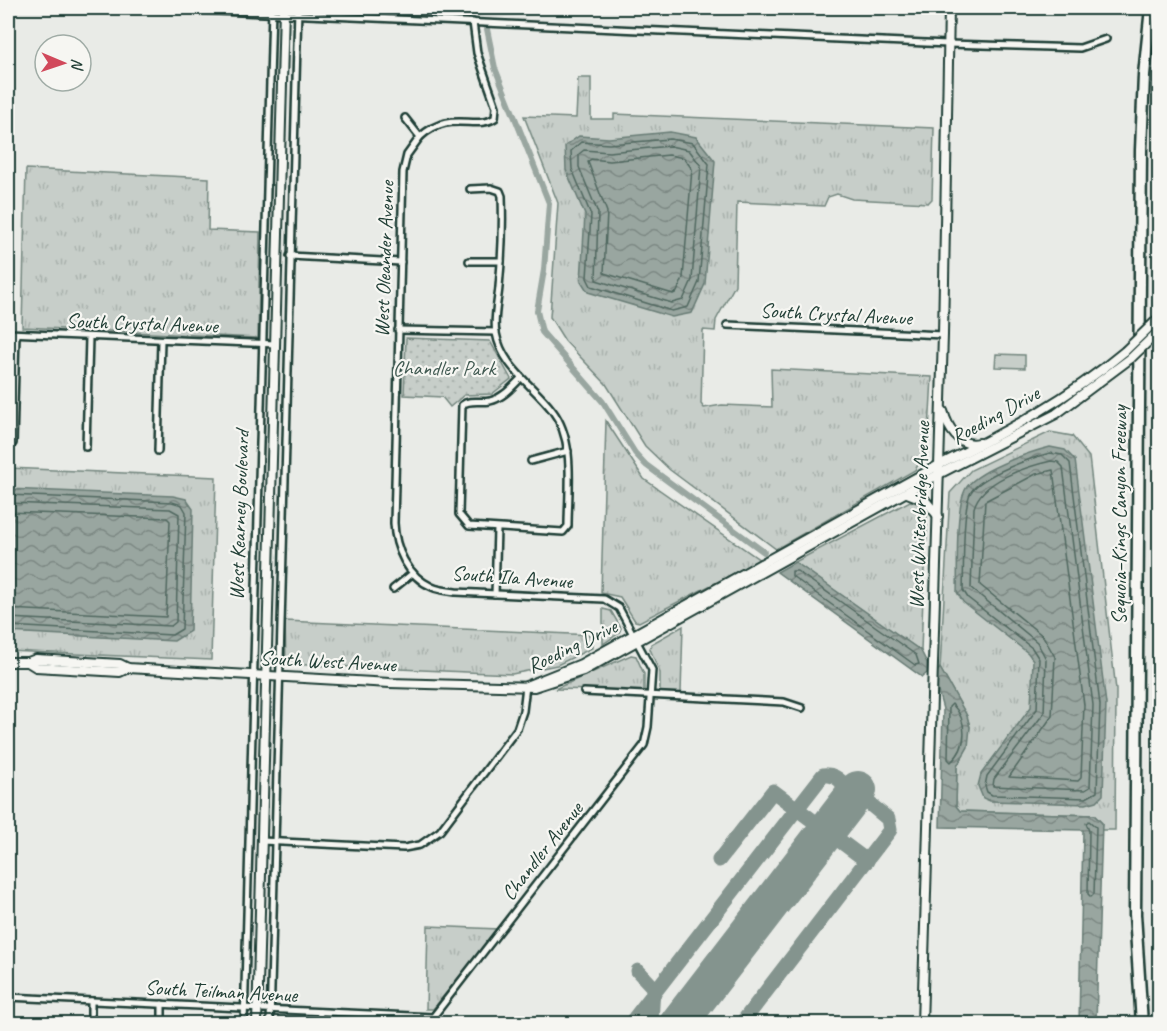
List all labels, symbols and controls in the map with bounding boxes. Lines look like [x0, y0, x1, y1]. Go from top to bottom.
north arrow [33, 33, 93, 93]
text: N [67, 58, 87, 72]
street label: West Oleander Avenue [368, 178, 400, 337]
street label: South Crystal Avenue [759, 297, 915, 331]
street label: South Crystal Avenue [66, 307, 221, 339]
park label: Chandler Park [393, 355, 497, 381]
street label: Roeding Drive [946, 380, 1045, 450]
street label: Sequoia–Kings Canyon Freeway [1106, 403, 1132, 625]
street label: West Whitesbridge Avenue [903, 420, 935, 609]
street label: West Kearney Boulevard [223, 427, 255, 601]
street label: South Ila Avenue [451, 560, 574, 594]
street label: Roeding Drive [523, 613, 622, 679]
street label: South West Avenue [259, 644, 398, 678]
street label: Chandler Avenue [496, 796, 589, 905]
street label: South Teilman Avenue [144, 974, 299, 1008]

